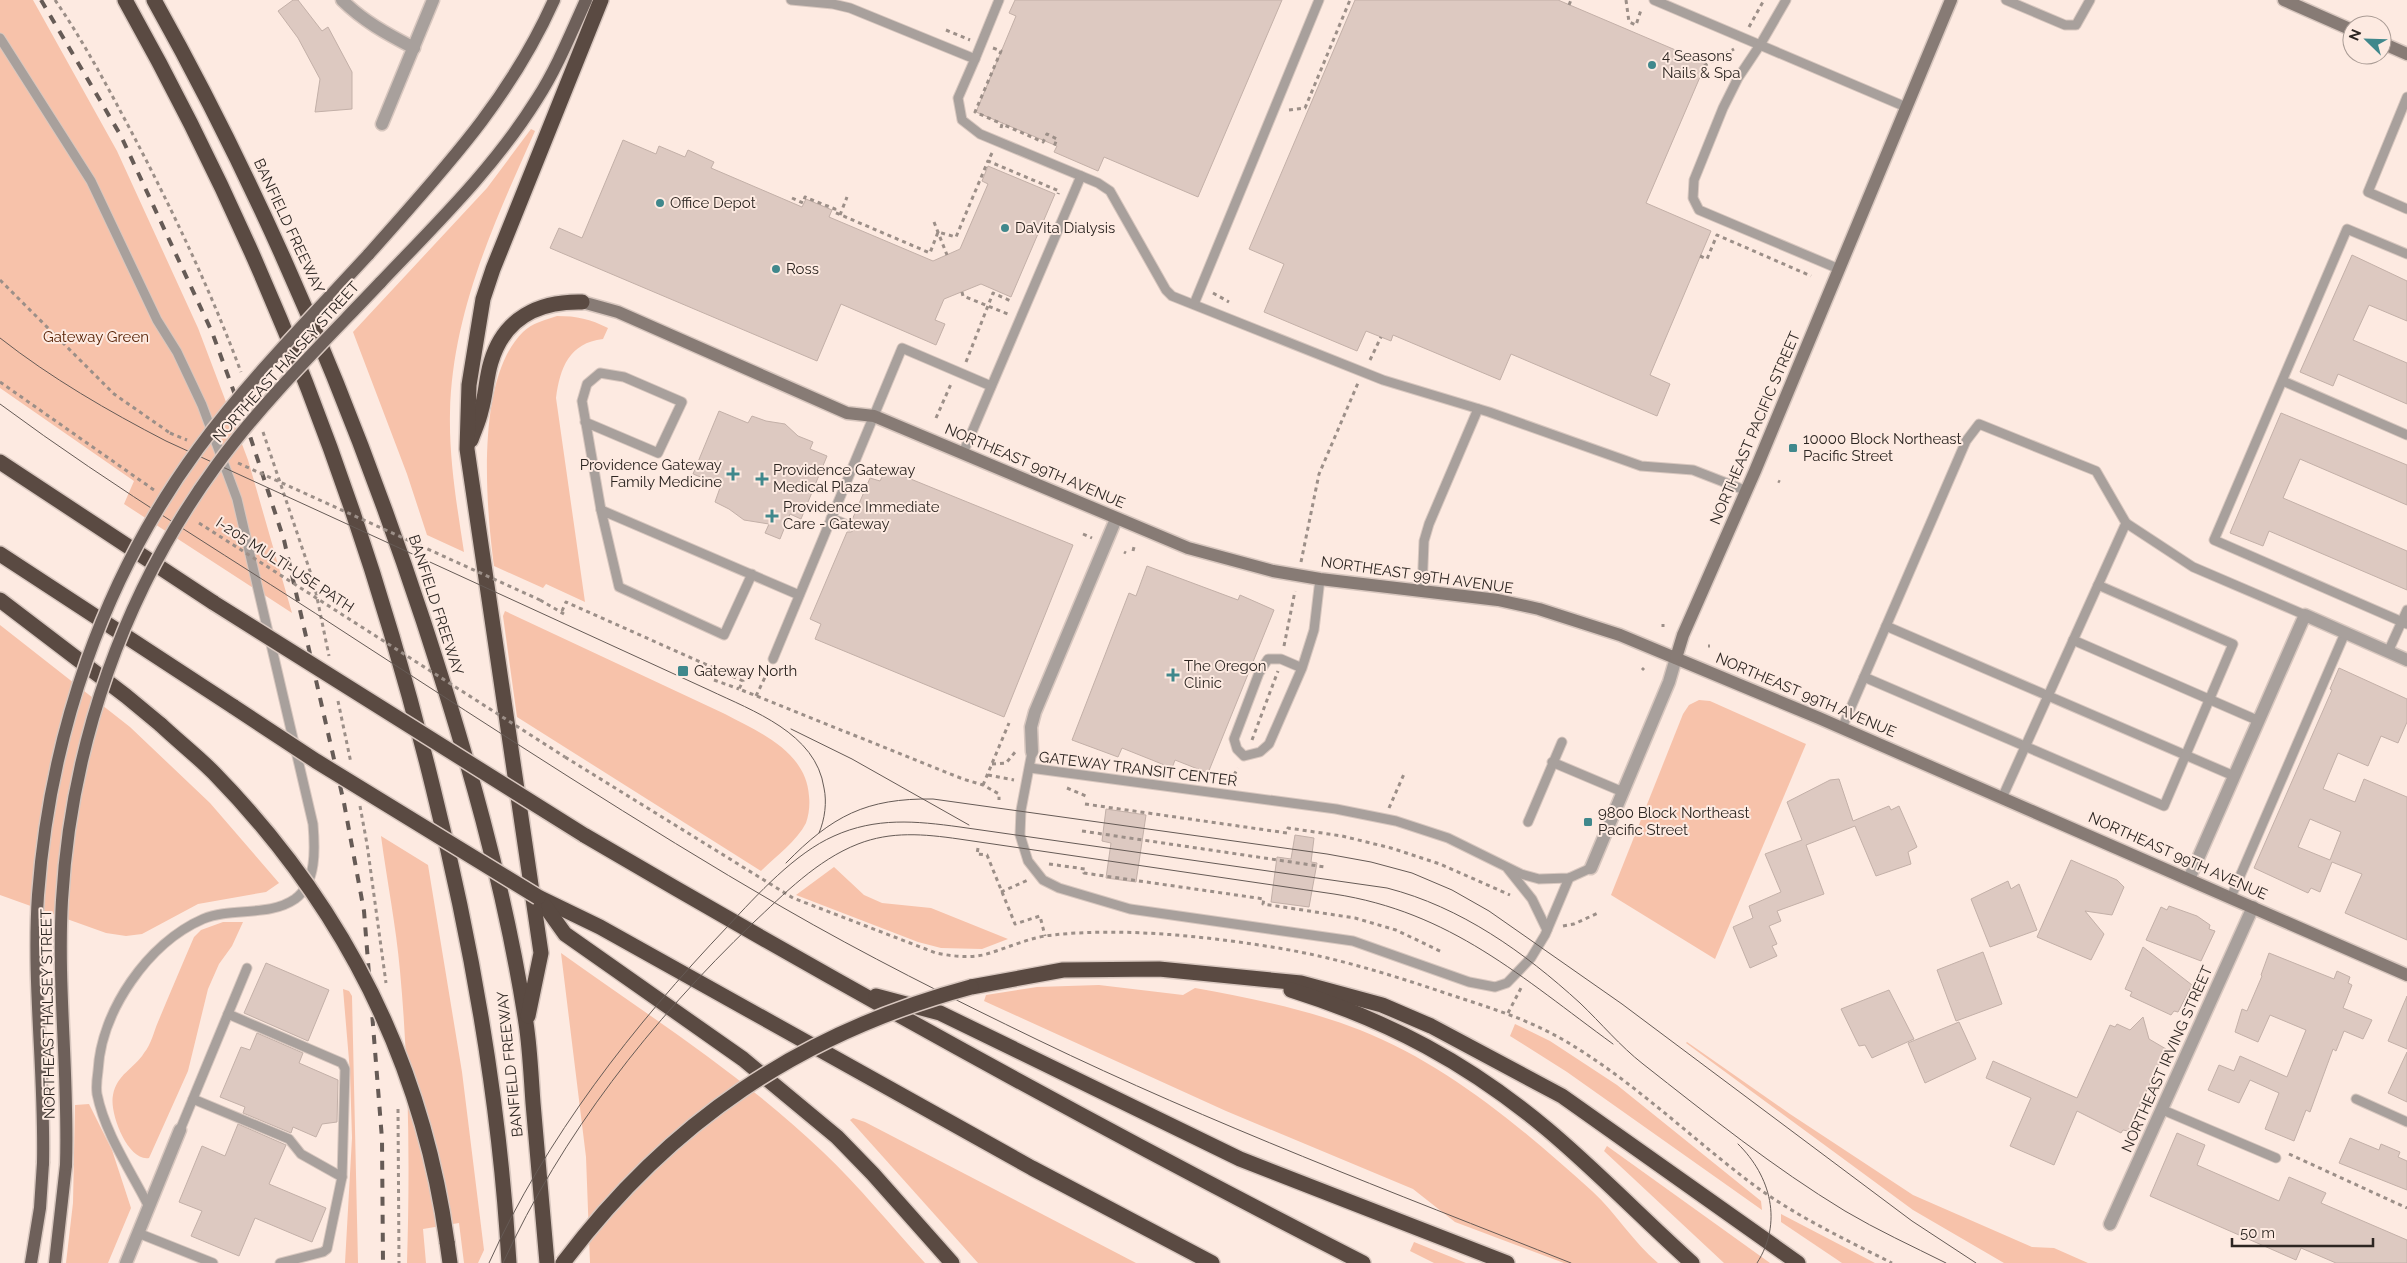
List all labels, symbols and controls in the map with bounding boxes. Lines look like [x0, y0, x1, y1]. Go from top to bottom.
north arrow [2342, 15, 2392, 65]
text: N [2346, 27, 2364, 43]
place label: 4 Seasons Nails & Spa [1662, 47, 1740, 82]
marker: 4 Seasons Nails & Spa [1646, 59, 1658, 71]
street label: BANFIELD FREEWAY [250, 156, 328, 297]
place label: Office Depot [670, 194, 756, 212]
marker: Office Depot [654, 197, 666, 209]
place label: DaVita Dialysis [1015, 219, 1115, 237]
marker: DaVita Dialysis [999, 222, 1011, 234]
place label: Ross [786, 260, 819, 278]
marker: Ross [770, 263, 782, 275]
street label: NORTHEAST HALSEY STREET [209, 278, 363, 446]
park label: Gateway Green [43, 328, 149, 346]
street label: NORTHEAST PACIFIC STREET [1706, 329, 1804, 527]
street label: NORTHEAST 99TH AVENUE [942, 420, 1128, 512]
place label: 10000 Block Northeast Pacific Street [1803, 430, 1962, 465]
marker: 10000 Block Northeast Pacific Street [1787, 442, 1799, 454]
place label: Providence Gateway Family Medicine [580, 456, 722, 491]
place label: Providence Gateway Medical Plaza [773, 461, 915, 496]
marker: Providence Gateway Family Medicine [726, 467, 740, 481]
marker: Providence Gateway Medical Plaza [755, 472, 769, 486]
place label: Providence Immediate Care - Gateway [783, 498, 940, 533]
marker: Providence Immediate Care - Gateway [765, 509, 779, 523]
street label: I-205 MULTI-USE PATH [213, 514, 357, 616]
street label: BANFIELD FREEWAY [405, 532, 467, 678]
street label: NORTHEAST 99TH AVENUE [1320, 553, 1514, 597]
street label: NORTHEAST 99TH AVENUE [1713, 649, 1899, 741]
place label: The Oregon Clinic [1184, 657, 1267, 692]
place label: Gateway North [694, 662, 797, 680]
marker: Gateway North [676, 664, 690, 678]
marker: The Oregon Clinic [1166, 668, 1180, 682]
street label: GATEWAY TRANSIT CENTER [1038, 748, 1238, 790]
place label: 9800 Block Northeast Pacific Street [1598, 804, 1750, 839]
street label: NORTHEAST 99TH AVENUE [2086, 808, 2270, 904]
marker: 9800 Block Northeast Pacific Street [1582, 816, 1594, 828]
street label: NORTHEAST HALSEY STREET [37, 909, 59, 1119]
street label: NORTHEAST IRVING STREET [2118, 963, 2216, 1155]
street label: BANFIELD FREEWAY [493, 990, 527, 1138]
scale bar [2232, 1216, 2373, 1248]
text: 50 m [2240, 1224, 2275, 1242]

